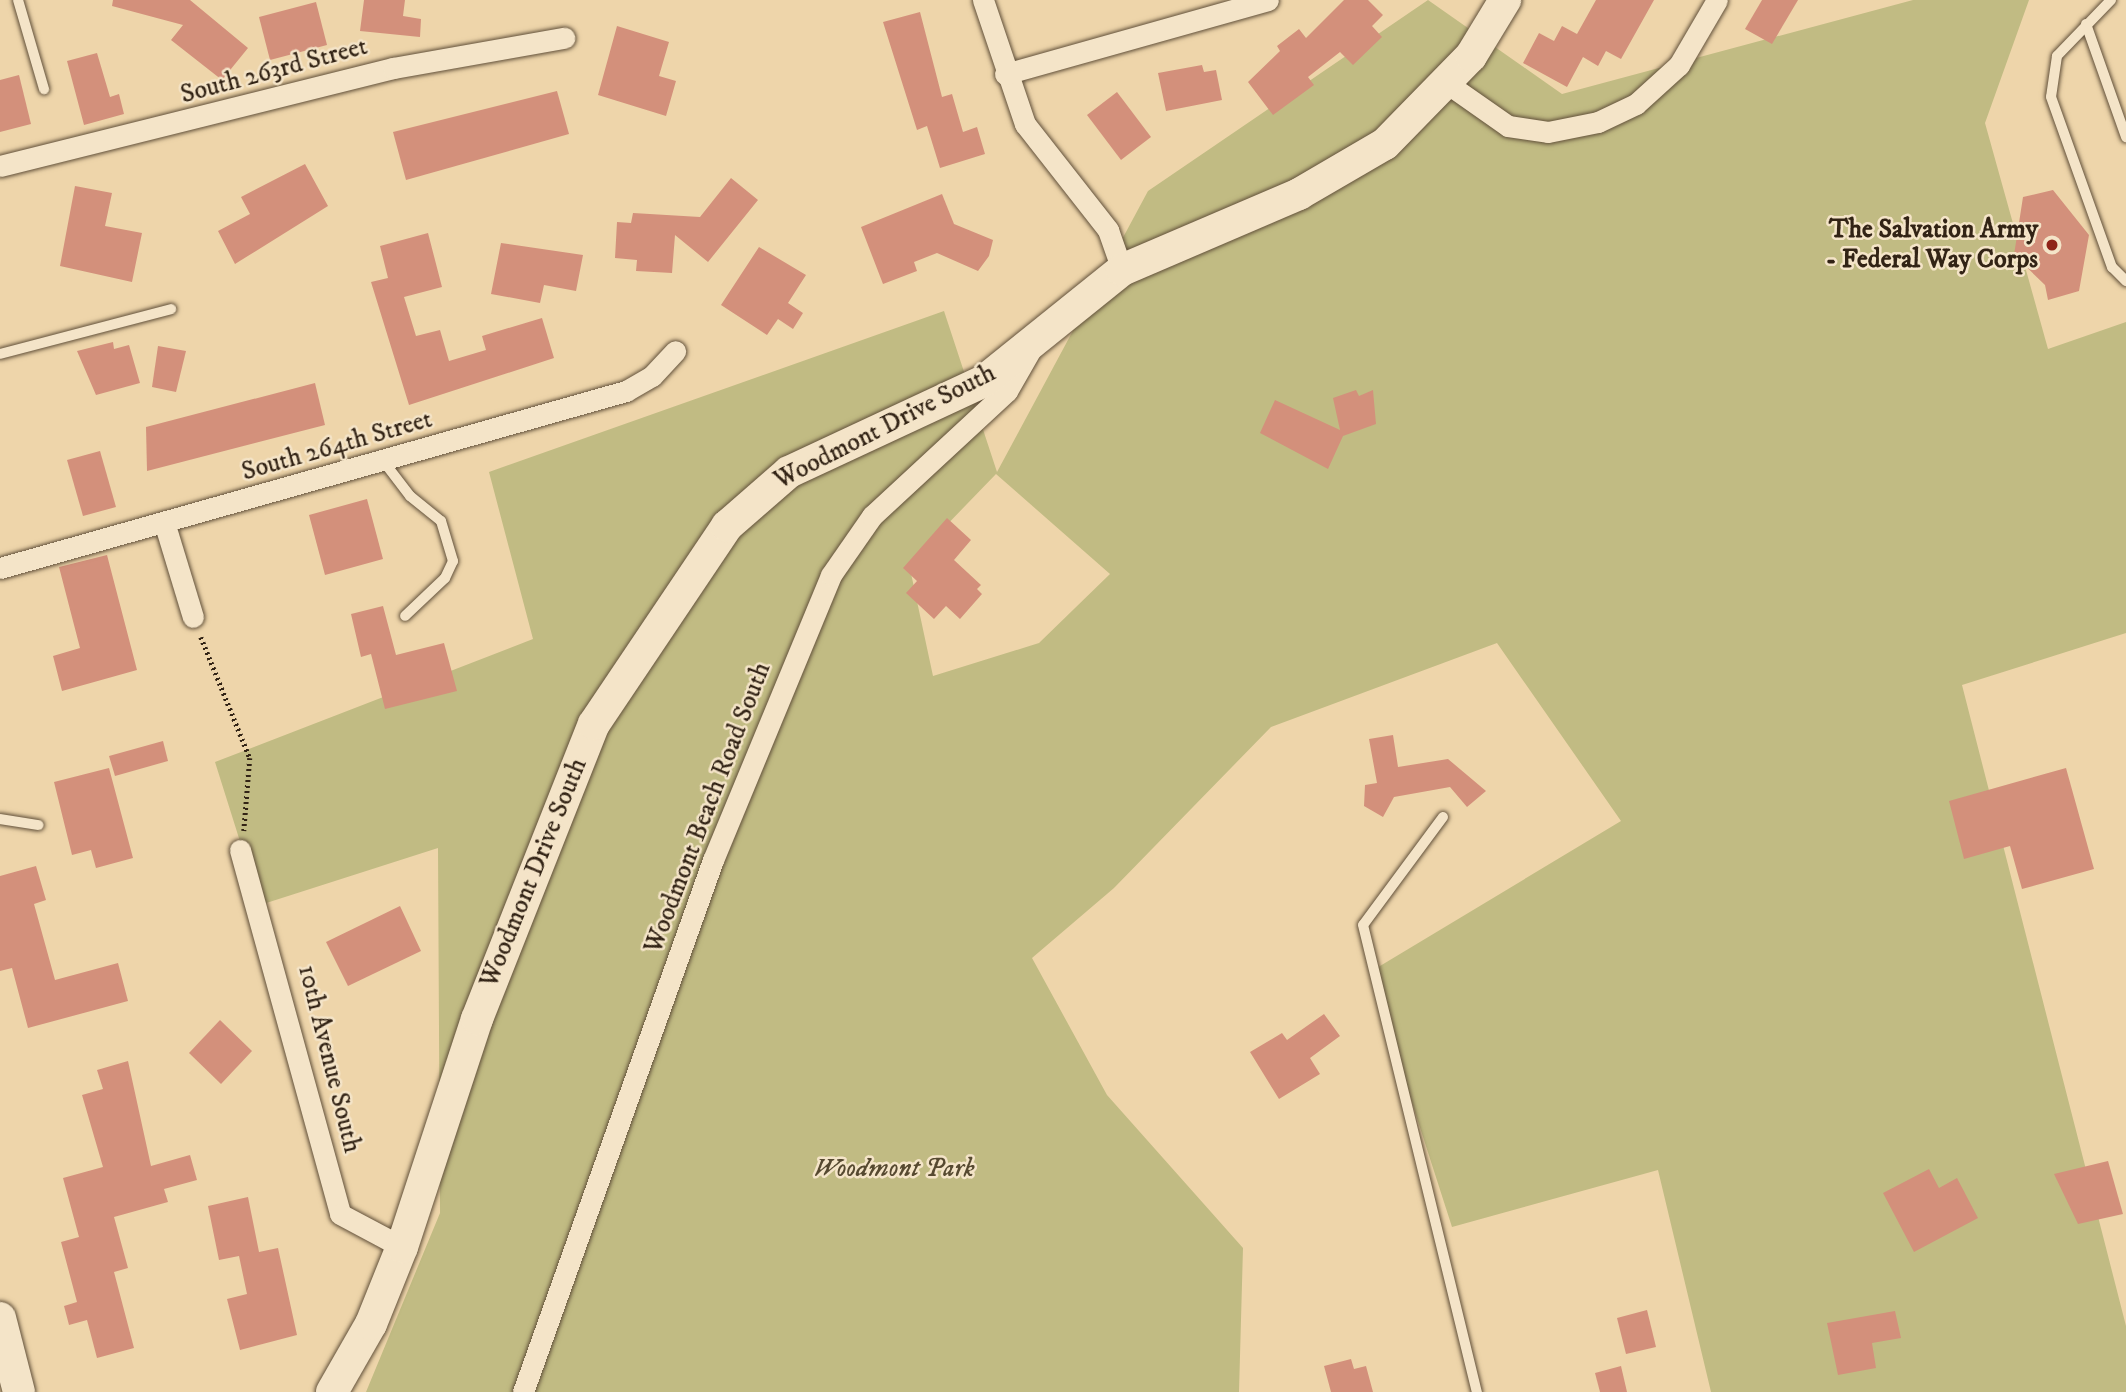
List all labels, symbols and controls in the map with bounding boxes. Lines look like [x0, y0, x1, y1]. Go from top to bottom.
street label: South 263rd Street [177, 31, 371, 111]
place label: The Salvation Army - Federal Way Corps [1826, 214, 2038, 276]
marker: The Salvation Army - Federal Way Corps [2044, 237, 2060, 253]
street label: Woodmont Drive South [769, 358, 1001, 496]
street label: South 264th Street [238, 404, 436, 488]
street label: Woodmont Beach Road South [638, 658, 778, 958]
street label: Woodmont Drive South [474, 754, 594, 992]
street label: 10th Avenue South [291, 962, 367, 1156]
park label: Woodmont Park [813, 1153, 975, 1185]

